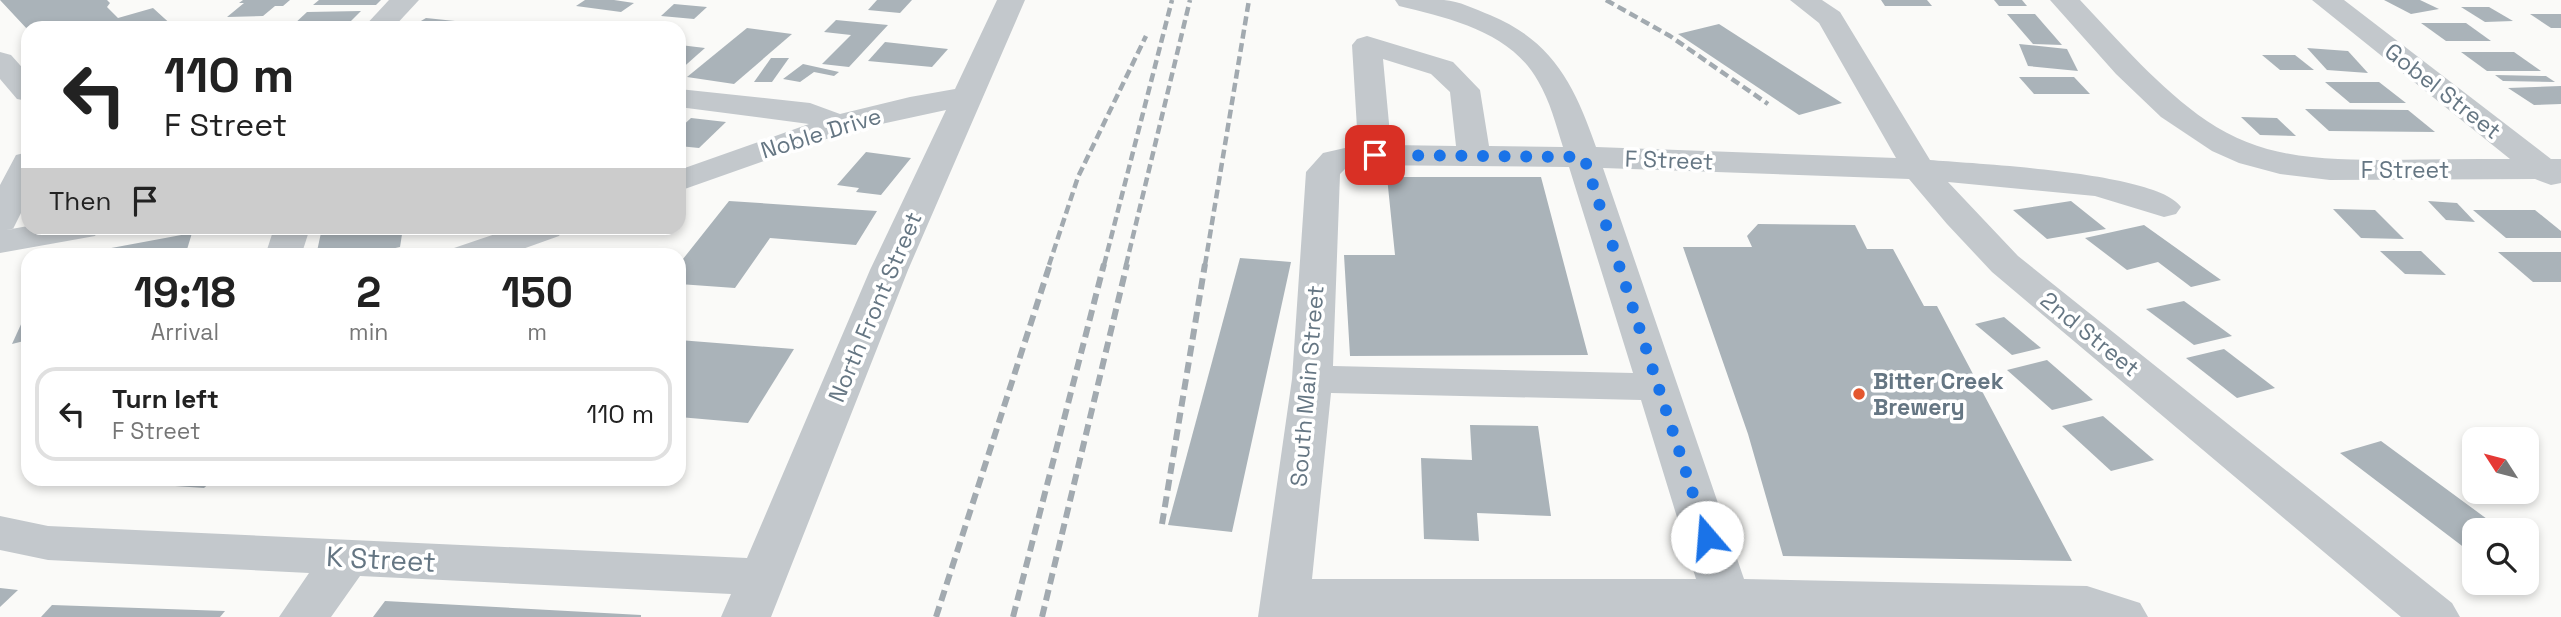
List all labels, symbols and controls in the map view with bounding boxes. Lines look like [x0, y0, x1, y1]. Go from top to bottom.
street label: Gobel Street [2379, 36, 2507, 146]
text: 110 m [164, 44, 294, 106]
icon: left [49, 49, 140, 140]
street label: Noble Drive [757, 100, 885, 166]
text: F Street [164, 105, 287, 145]
pin [1345, 125, 1405, 185]
icon: arrive [1356, 136, 1394, 174]
street label: F Street [1624, 143, 1714, 177]
street label: F Street [2361, 155, 2449, 185]
icon: arrive [126, 182, 164, 220]
text: Then [49, 184, 112, 218]
street label: North Front Street [821, 207, 929, 407]
text: 19:18 [134, 266, 236, 319]
text: 2 [356, 266, 381, 319]
text: 150 [501, 266, 573, 319]
street label: South Main Street [1283, 284, 1331, 488]
street label: 2nd Street [2034, 285, 2146, 383]
text: Arrival [151, 317, 219, 347]
text: min [349, 317, 388, 347]
text: m [527, 317, 547, 347]
place label: Bitter Creek Brewery [1873, 366, 2004, 422]
text: Turn left [112, 382, 219, 416]
marker: Bitter Creek Brewery [1851, 386, 1867, 402]
icon: left [53, 395, 91, 433]
text: 110 m [587, 397, 654, 431]
text: F Street [112, 416, 201, 446]
north arrow [2462, 427, 2539, 504]
map controls [2462, 427, 2539, 595]
position arrow [1670, 500, 1744, 574]
button: search [2462, 518, 2539, 595]
street label: K Street [325, 538, 437, 580]

